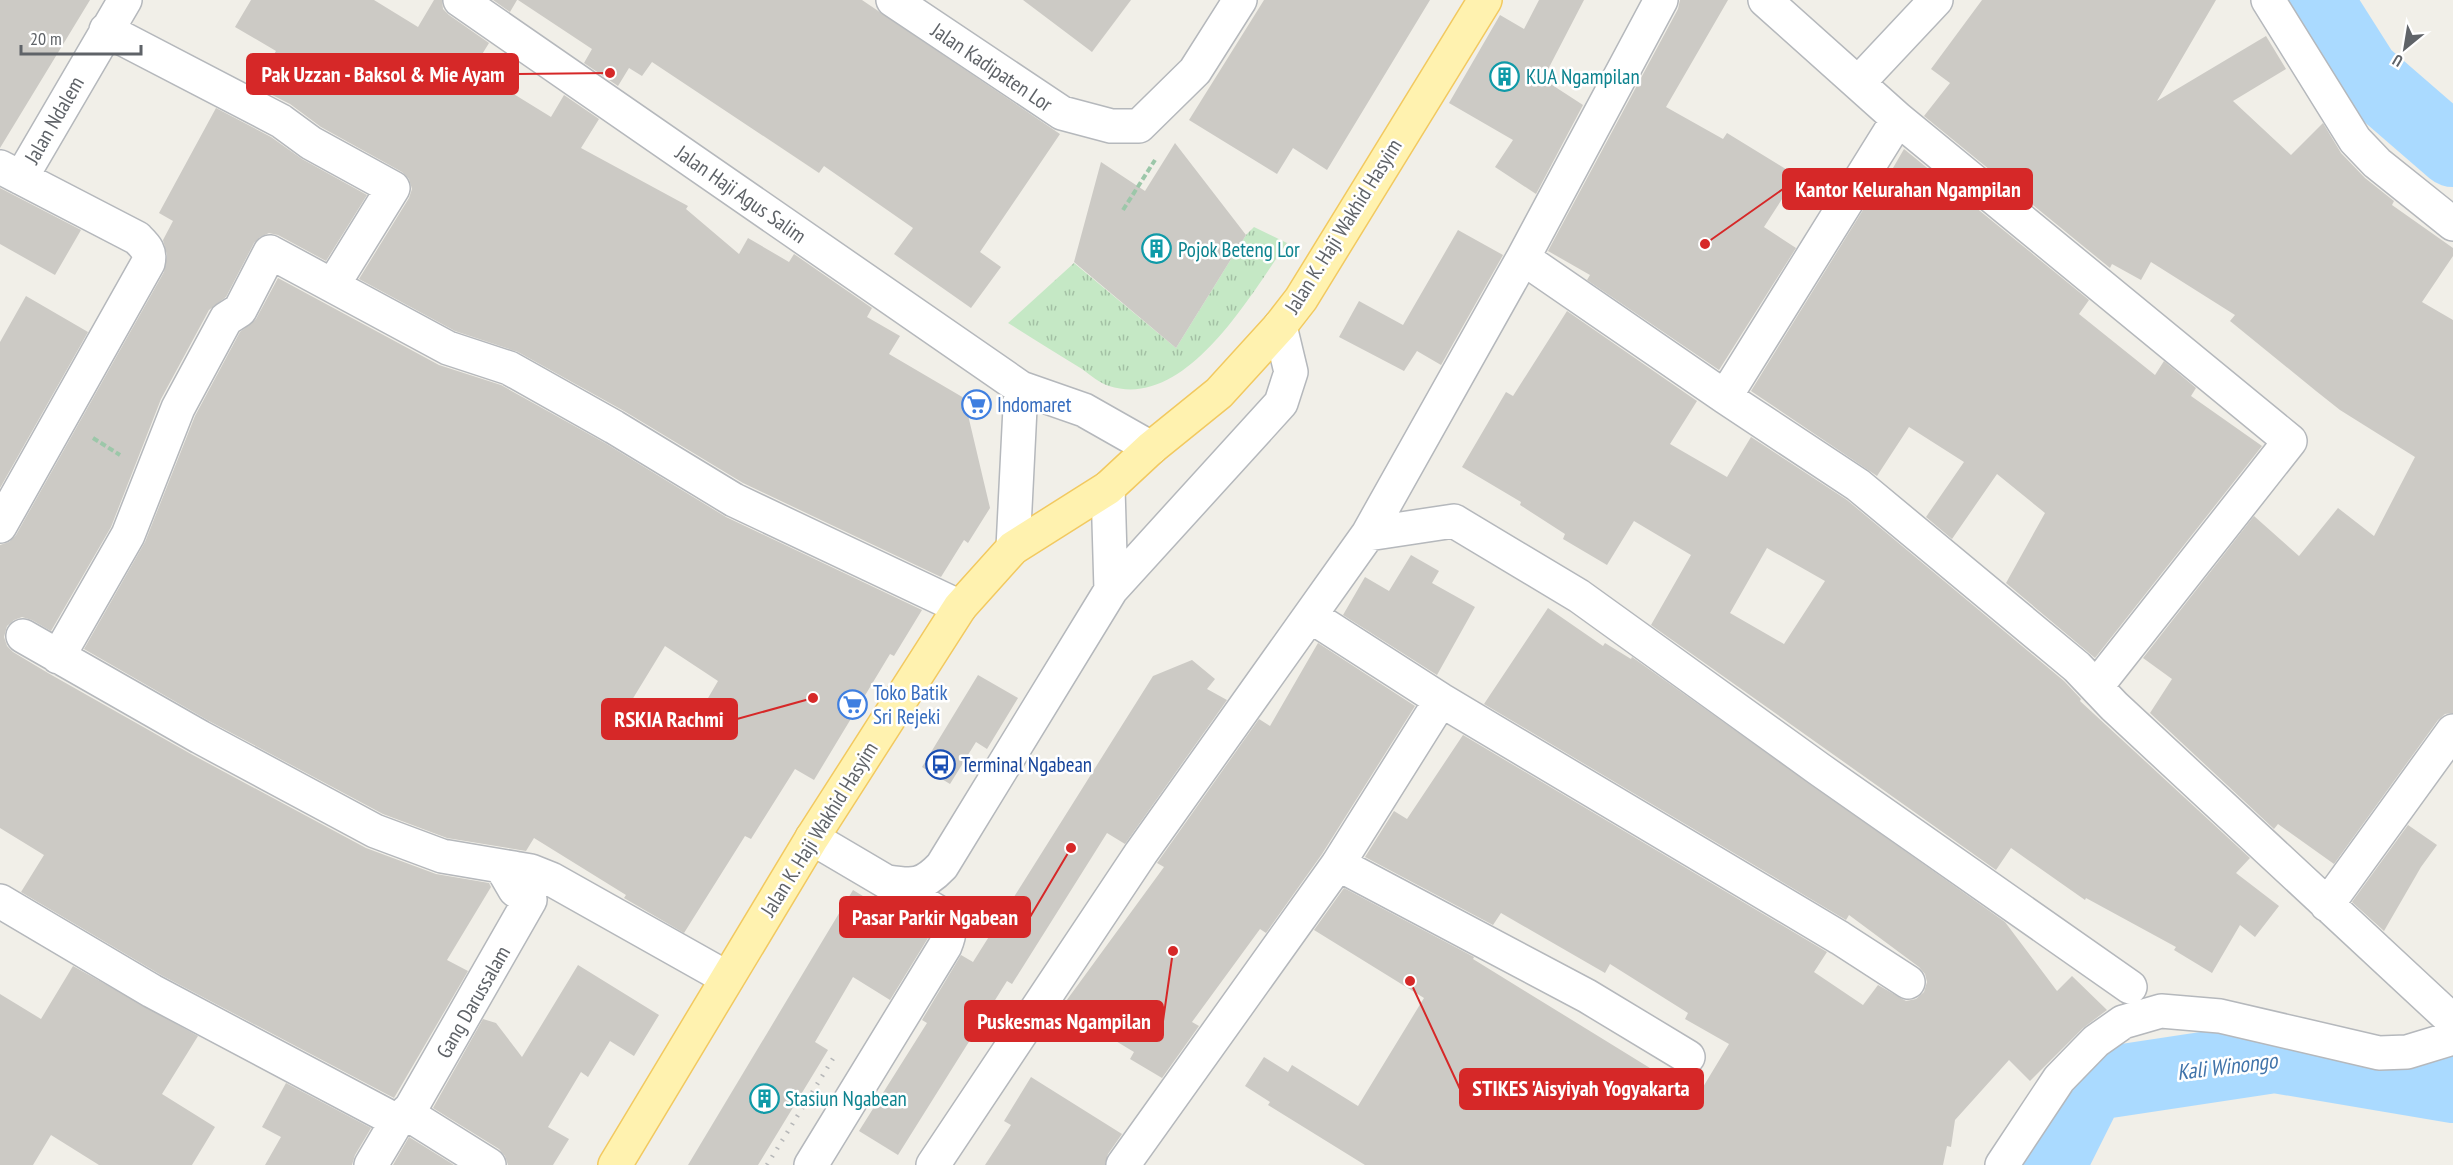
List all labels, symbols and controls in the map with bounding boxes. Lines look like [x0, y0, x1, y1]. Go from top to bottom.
street label: Jalan Kadipaten Lor [925, 16, 1058, 118]
scale bar [21, 18, 141, 56]
north arrow [2375, 18, 2435, 78]
text: 20 m [30, 27, 62, 50]
text: U [2389, 50, 2406, 72]
callout: Pak Uzzan - Baksol & Mie Ayam [247, 54, 518, 94]
text: Pak Uzzan - Baksol & Mie Ayam [261, 60, 505, 88]
building icon: KUA Ngampilan [1489, 60, 1521, 92]
place label: KUA Ngampilan [1526, 63, 1640, 90]
street label: Jalan Ndalem [18, 71, 90, 169]
street label: Jalan K. Haji Wakhid Hasyim [1278, 134, 1408, 319]
street label: Jalan Haji Agus Salim [670, 138, 811, 249]
callout: Kantor Kelurahan Ngampilan [1783, 169, 2032, 209]
text: Kantor Kelurahan Ngampilan [1795, 175, 2021, 203]
building icon: Pojok Beteng Lor [1141, 233, 1173, 265]
place label: Pojok Beteng Lor [1178, 236, 1300, 263]
supermarket icon: Indomaret [960, 388, 992, 420]
place label: Indomaret [997, 391, 1072, 418]
place label: Toko Batik Sri Rejeki [873, 679, 948, 730]
supermarket icon: Toko Batik Sri Rejeki [836, 688, 868, 720]
callout: RSKIA Rachmi [602, 699, 737, 739]
text: RSKIA Rachmi [614, 705, 724, 733]
street label: Jalan K. Haji Wakhid Hasyim [754, 737, 884, 922]
bus stop icon: Terminal Ngabean [924, 748, 956, 780]
place label: Terminal Ngabean [961, 751, 1092, 778]
callout: Pasar Parkir Ngabean [840, 897, 1030, 937]
text: Pasar Parkir Ngabean [852, 903, 1018, 931]
street label: Gang Darussalam [430, 941, 516, 1063]
callout: Puskesmas Ngampilan [965, 1001, 1163, 1041]
text: Puskesmas Ngampilan [977, 1007, 1151, 1035]
water label: Kali Winongo [2175, 1046, 2280, 1086]
callout: STIKES 'Aisyiyah Yogyakarta [1460, 1069, 1703, 1109]
text: STIKES 'Aisyiyah Yogyakarta [1472, 1074, 1690, 1102]
building icon: Stasiun Ngabean [748, 1082, 780, 1114]
place label: Stasiun Ngabean [785, 1085, 907, 1112]

